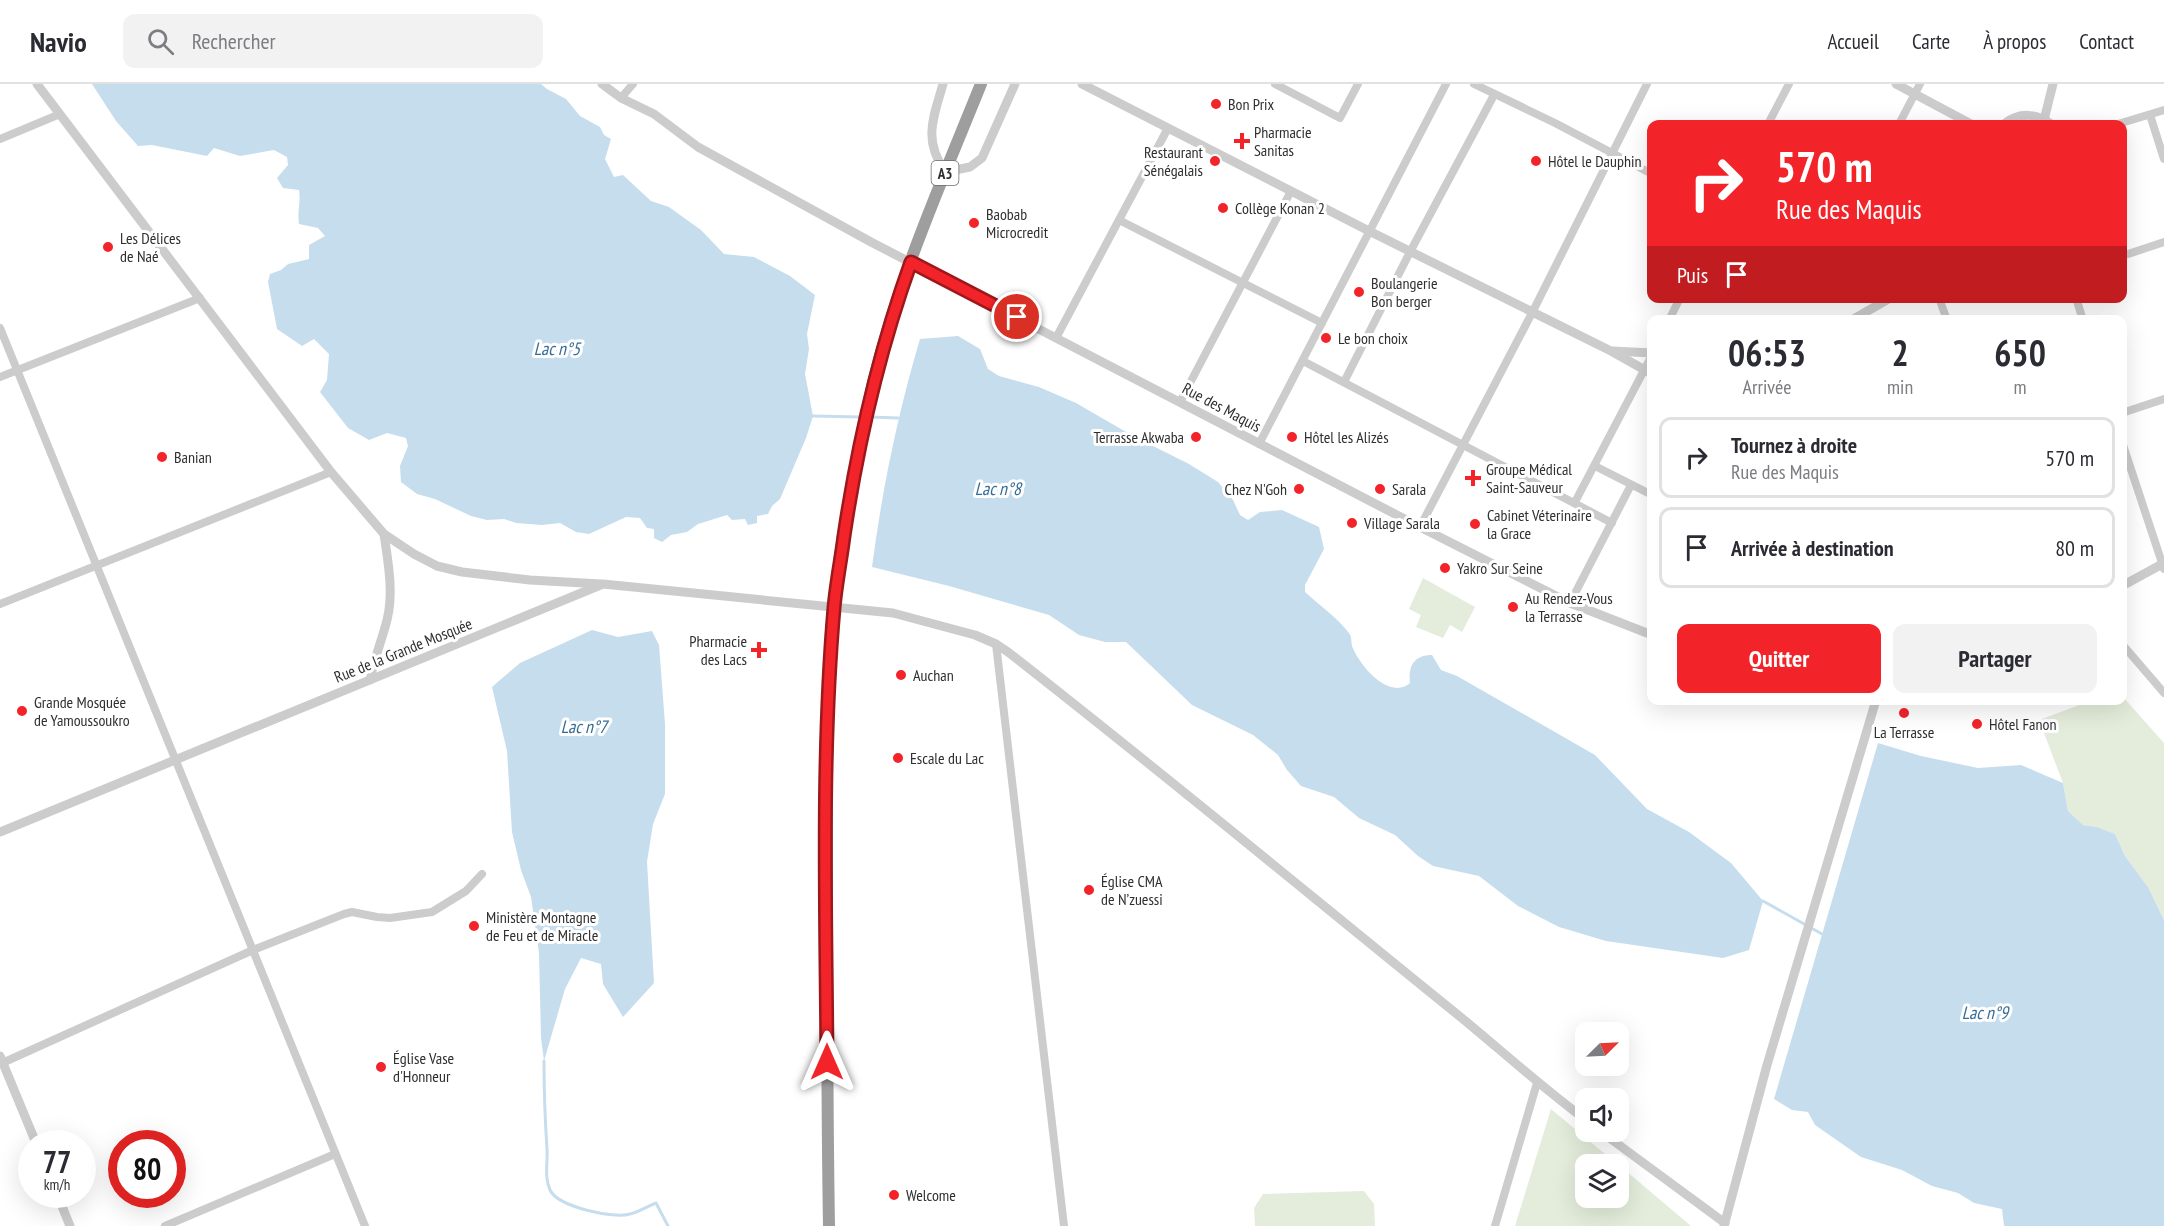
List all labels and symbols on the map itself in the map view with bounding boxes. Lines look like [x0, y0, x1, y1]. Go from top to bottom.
place label: Bon Prix [1228, 94, 1275, 114]
marker: Bon Prix [1209, 97, 1223, 111]
place label: Pharmacie Sanitas [1254, 122, 1312, 160]
marker: Pharmacie Sanitas [1235, 134, 1249, 148]
place label: Restaurant Sénégalais [1144, 142, 1204, 180]
place label: Hôtel le Dauphin [1548, 151, 1641, 171]
marker: Restaurant Sénégalais [1208, 154, 1222, 168]
marker: Hôtel le Dauphin [1529, 154, 1543, 168]
road number: A3 [932, 161, 958, 185]
place label: Collège Konan 2 [1235, 198, 1325, 218]
marker: Collège Konan 2 [1216, 201, 1230, 215]
place label: Baobab Microcredit [986, 204, 1049, 242]
marker: Baobab Microcredit [967, 216, 981, 230]
place label: Les Délices de Naé [120, 228, 181, 266]
marker: Les Délices de Naé [101, 240, 115, 254]
place label: Boulangerie Bon berger [1371, 273, 1438, 311]
marker: Boulangerie Bon berger [1352, 285, 1366, 299]
pin [991, 291, 1042, 342]
place label: Le bon choix [1338, 328, 1408, 348]
marker: Le bon choix [1319, 331, 1333, 345]
water label: Lac n°5 [534, 337, 582, 360]
street label: Rue des Maquis [1179, 378, 1265, 436]
place label: Terrasse Akwaba [1093, 427, 1184, 447]
place label: Hôtel les Alizés [1304, 427, 1389, 447]
marker: Terrasse Akwaba [1189, 430, 1203, 444]
marker: Hôtel les Alizés [1285, 430, 1299, 444]
place label: Banian [174, 447, 212, 467]
marker: Banian [155, 450, 169, 464]
place label: Groupe Médical Saint-Sauveur [1486, 459, 1572, 497]
marker: Groupe Médical Saint-Sauveur [1464, 469, 1482, 487]
water label: Lac n°8 [975, 477, 1023, 500]
place label: Chez N'Goh [1225, 479, 1287, 499]
place label: Sarala [1392, 479, 1426, 499]
marker: Chez N'Goh [1292, 482, 1306, 496]
marker: Sarala [1373, 482, 1387, 496]
place label: Cabinet Véterinaire la Grace [1487, 505, 1592, 543]
place label: Village Sarala [1363, 513, 1440, 533]
marker: Village Sarala [1345, 516, 1359, 530]
marker: Cabinet Véterinaire la Grace [1468, 517, 1482, 531]
place label: Yakro Sur Seine [1457, 558, 1543, 578]
marker: Yakro Sur Seine [1438, 561, 1452, 575]
place label: Au Rendez-Vous la Terrasse [1525, 588, 1613, 626]
marker: Au Rendez-Vous la Terrasse [1506, 600, 1520, 614]
street label: Rue de la Grande Mosquée [331, 613, 475, 687]
place label: Pharmacie des Lacs [689, 631, 747, 669]
marker: Pharmacie des Lacs [752, 643, 766, 657]
place label: Auchan [913, 665, 954, 685]
marker: Auchan [894, 668, 908, 682]
place label: Grande Mosquée de Yamoussoukro [34, 692, 130, 730]
marker: Grande Mosquée de Yamoussoukro [15, 704, 29, 718]
marker: La Terrasse [1897, 706, 1911, 720]
place label: Hôtel Fanon [1989, 714, 2056, 734]
water label: Lac n°7 [561, 715, 610, 738]
marker: Hôtel Fanon [1970, 717, 1984, 731]
place label: La Terrasse [1874, 722, 1934, 742]
place label: Escale du Lac [910, 748, 984, 768]
marker: Escale du Lac [891, 751, 905, 765]
place label: Église CMA de N’zuessi [1101, 871, 1163, 909]
marker: Église CMA de N’zuessi [1082, 883, 1096, 897]
place label: Ministère Montagne de Feu et de Miracle [486, 907, 598, 945]
marker: Ministère Montagne de Feu et de Miracle [467, 919, 481, 933]
water label: Lac n°9 [1962, 1001, 2010, 1024]
north arrow [1575, 1022, 1629, 1076]
position arrow [795, 1030, 859, 1094]
place label: Église Vase d'Honneur [393, 1048, 454, 1086]
marker: Église Vase d'Honneur [374, 1060, 388, 1074]
speed limit sign: 80 [108, 1130, 186, 1208]
place label: Welcome [906, 1185, 956, 1205]
marker: Welcome [887, 1188, 901, 1202]

